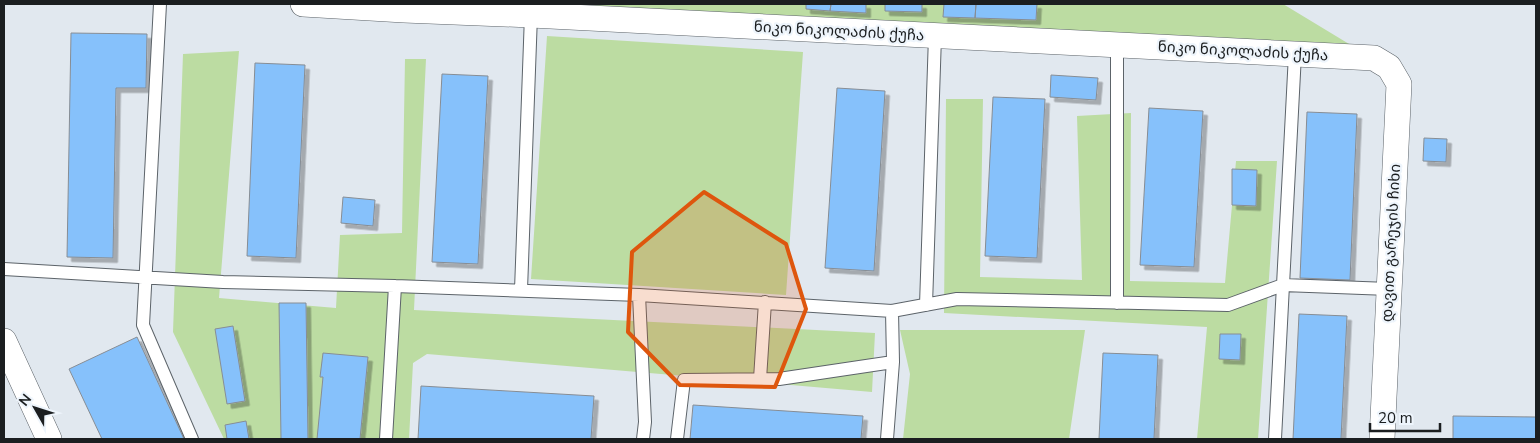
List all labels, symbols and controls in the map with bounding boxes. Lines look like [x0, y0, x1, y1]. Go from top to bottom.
street label: ნიკო ნიკოლაძის ქუჩა [753, 17, 925, 45]
street label: ნიკო ნიკოლაძის ქუჩა [1157, 37, 1329, 65]
street label: დავით გარეჯის ჩიხი [1377, 163, 1405, 323]
north arrow [10, 383, 60, 433]
text: N [15, 390, 36, 410]
scale bar [1370, 400, 1440, 432]
text: 20 m [1378, 408, 1413, 428]

